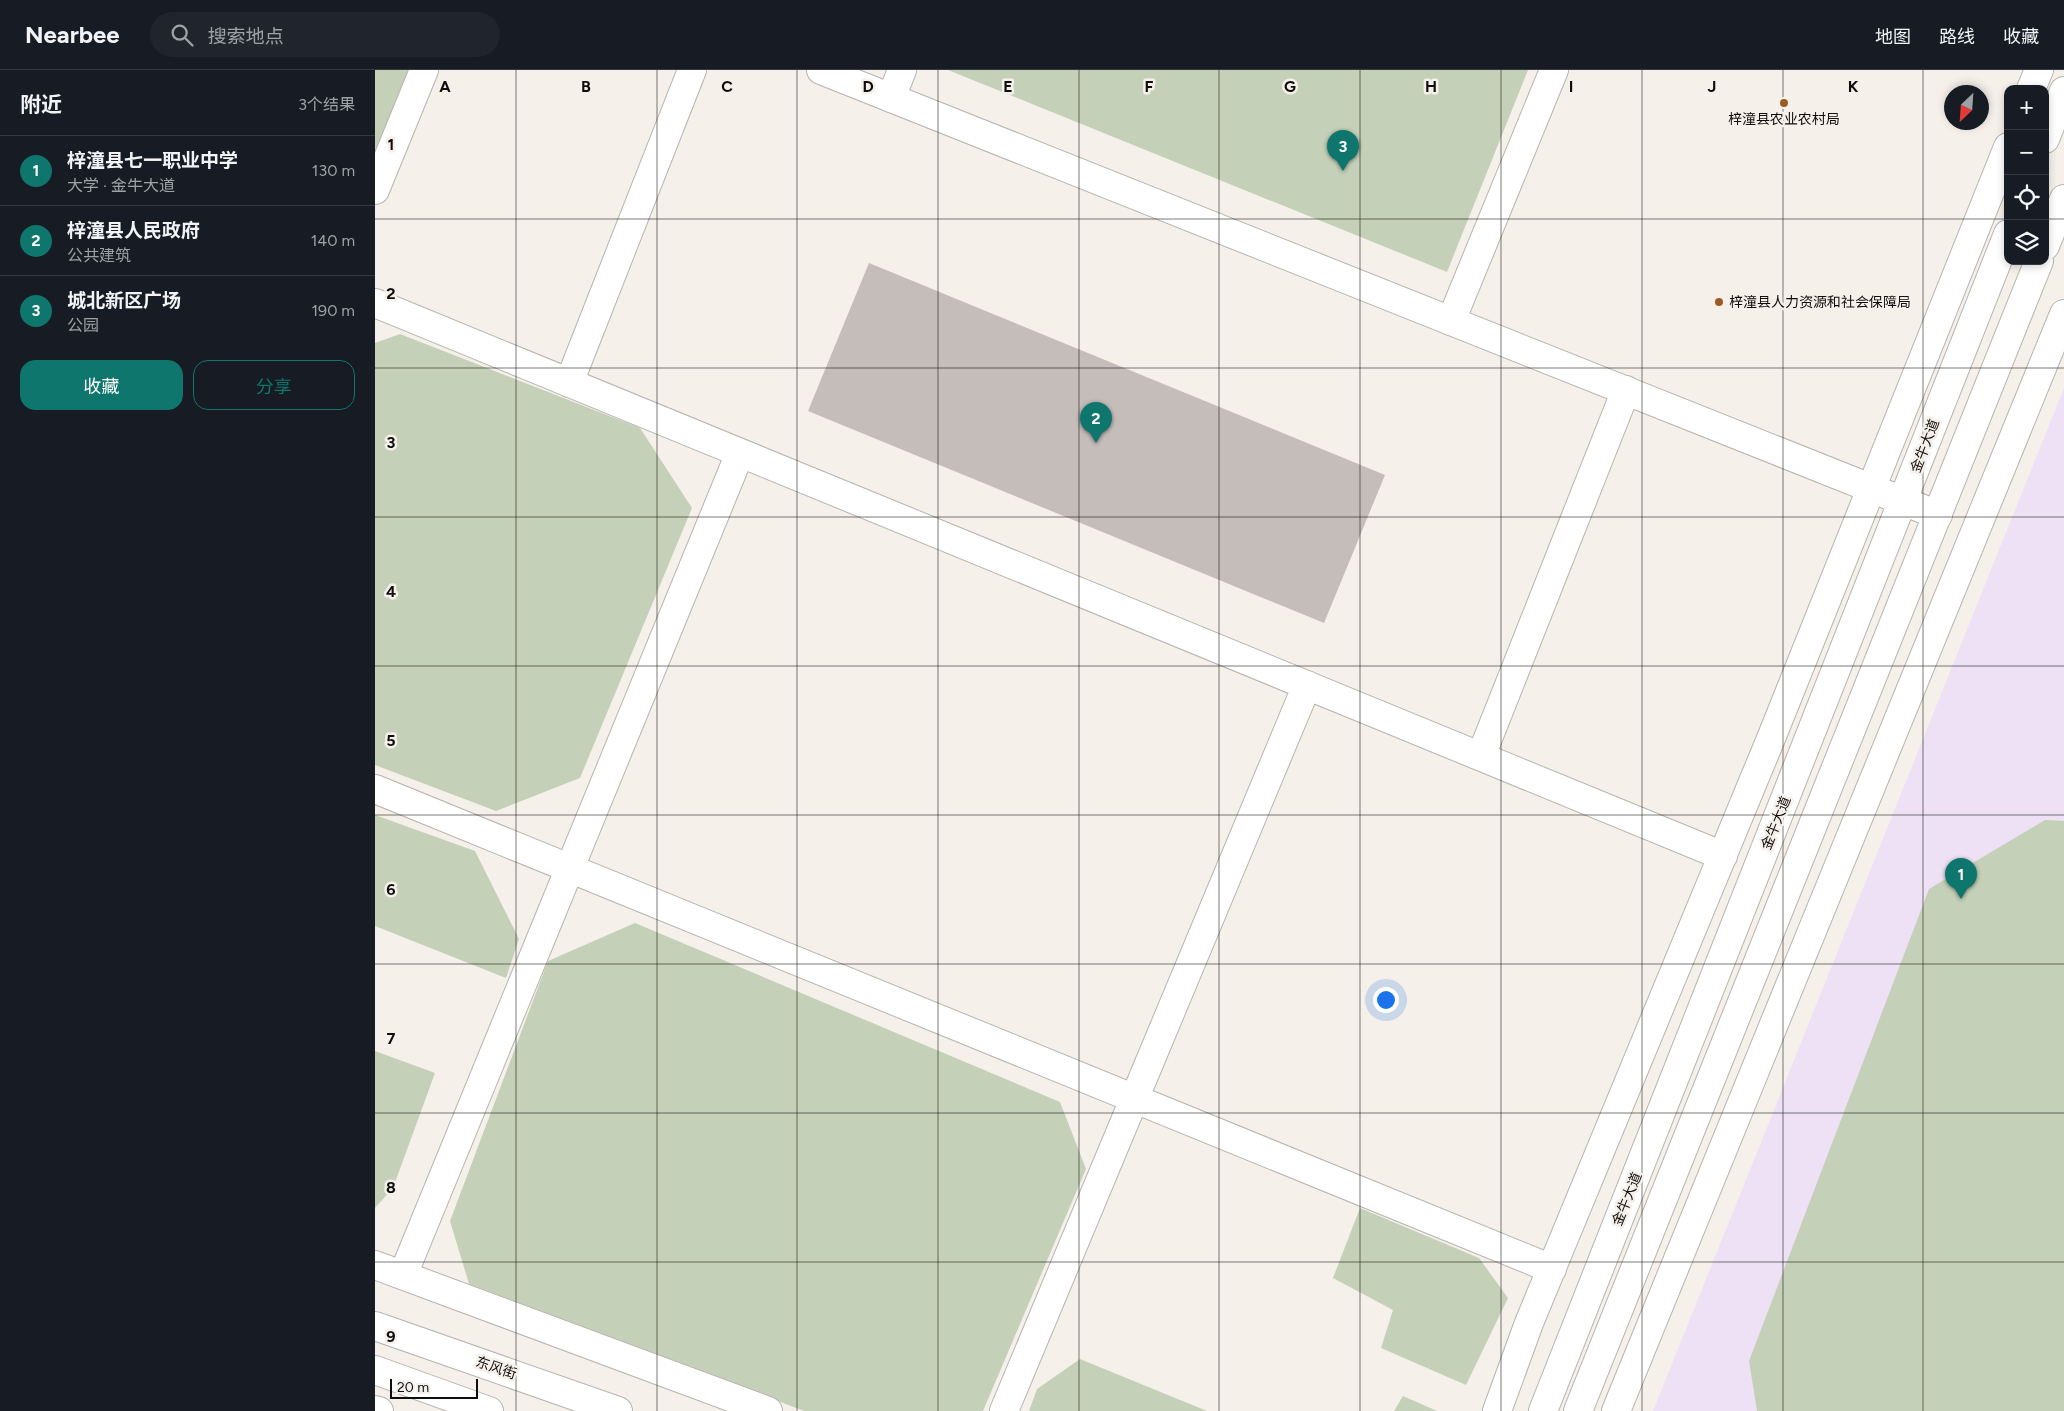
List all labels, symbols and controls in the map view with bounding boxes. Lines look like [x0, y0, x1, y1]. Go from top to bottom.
search box [150, 12, 500, 57]
text: Nearbee [25, 20, 120, 49]
icon: search [168, 21, 196, 49]
text: 搜索地点 [208, 25, 284, 48]
text: 地图 [1875, 26, 1911, 48]
text: 路线 [1939, 26, 1975, 48]
text: 收藏 [2003, 26, 2039, 48]
text: A [439, 77, 451, 96]
text: B [581, 77, 591, 96]
text: C [721, 77, 733, 96]
text: D [862, 77, 874, 96]
text: E [1003, 77, 1013, 96]
text: F [1145, 77, 1154, 96]
text: G [1284, 77, 1296, 96]
text: H [1425, 77, 1437, 96]
text: I [1569, 77, 1573, 96]
text: J [1708, 77, 1716, 96]
text: K [1848, 77, 1859, 96]
north arrow [1944, 85, 1989, 130]
map controls [2004, 85, 2049, 265]
button: + [2004, 85, 2049, 130]
text: 附近 [20, 92, 62, 117]
text: 3个结果 [298, 95, 355, 114]
marker: 梓潼县农业农村局 [1778, 97, 1790, 109]
place label: 梓潼县农业农村局 [1728, 111, 1840, 128]
pin: 3 [1327, 130, 1359, 171]
button: − [2004, 130, 2049, 175]
text: 1 [388, 135, 394, 154]
text: 梓潼县七一职业中学 [67, 149, 238, 172]
text: 1 [33, 161, 39, 180]
text: 130 m [312, 161, 355, 180]
button: locate [2004, 175, 2049, 220]
text: 大学 · 金牛大道 [67, 176, 175, 195]
text: 梓潼县人民政府 [67, 219, 200, 242]
button: layers [2004, 220, 2049, 265]
text: 2 [31, 231, 41, 250]
text: 140 m [311, 231, 355, 250]
text: 公共建筑 [67, 246, 131, 265]
text: 2 [386, 284, 396, 303]
text: 城北新区广场 [67, 289, 181, 312]
place label: 梓潼县人力资源和社会保障局 [1729, 294, 1911, 311]
marker: 梓潼县人力资源和社会保障局 [1713, 296, 1725, 308]
text: 3 [32, 301, 40, 320]
text: 190 m [312, 301, 355, 320]
text: 公园 [67, 316, 99, 335]
button: 收藏 [20, 360, 183, 410]
button: 分享 [193, 360, 355, 410]
pin: 2 [1080, 402, 1112, 443]
street label: 金牛大道 [1907, 417, 1943, 475]
text: 3 [387, 433, 396, 452]
text: 4 [386, 582, 396, 601]
text: 5 [386, 731, 396, 750]
street label: 金牛大道 [1758, 794, 1794, 852]
pin: 1 [1945, 858, 1977, 899]
text: 6 [386, 880, 396, 899]
your location [1373, 987, 1399, 1013]
text: 7 [387, 1029, 396, 1048]
street label: 金牛大道 [1609, 1170, 1645, 1228]
text: 8 [386, 1178, 396, 1197]
text: 9 [386, 1327, 396, 1346]
street label: 东风街 [473, 1353, 519, 1383]
scale bar [390, 1376, 477, 1399]
text: 20 m [397, 1379, 429, 1396]

